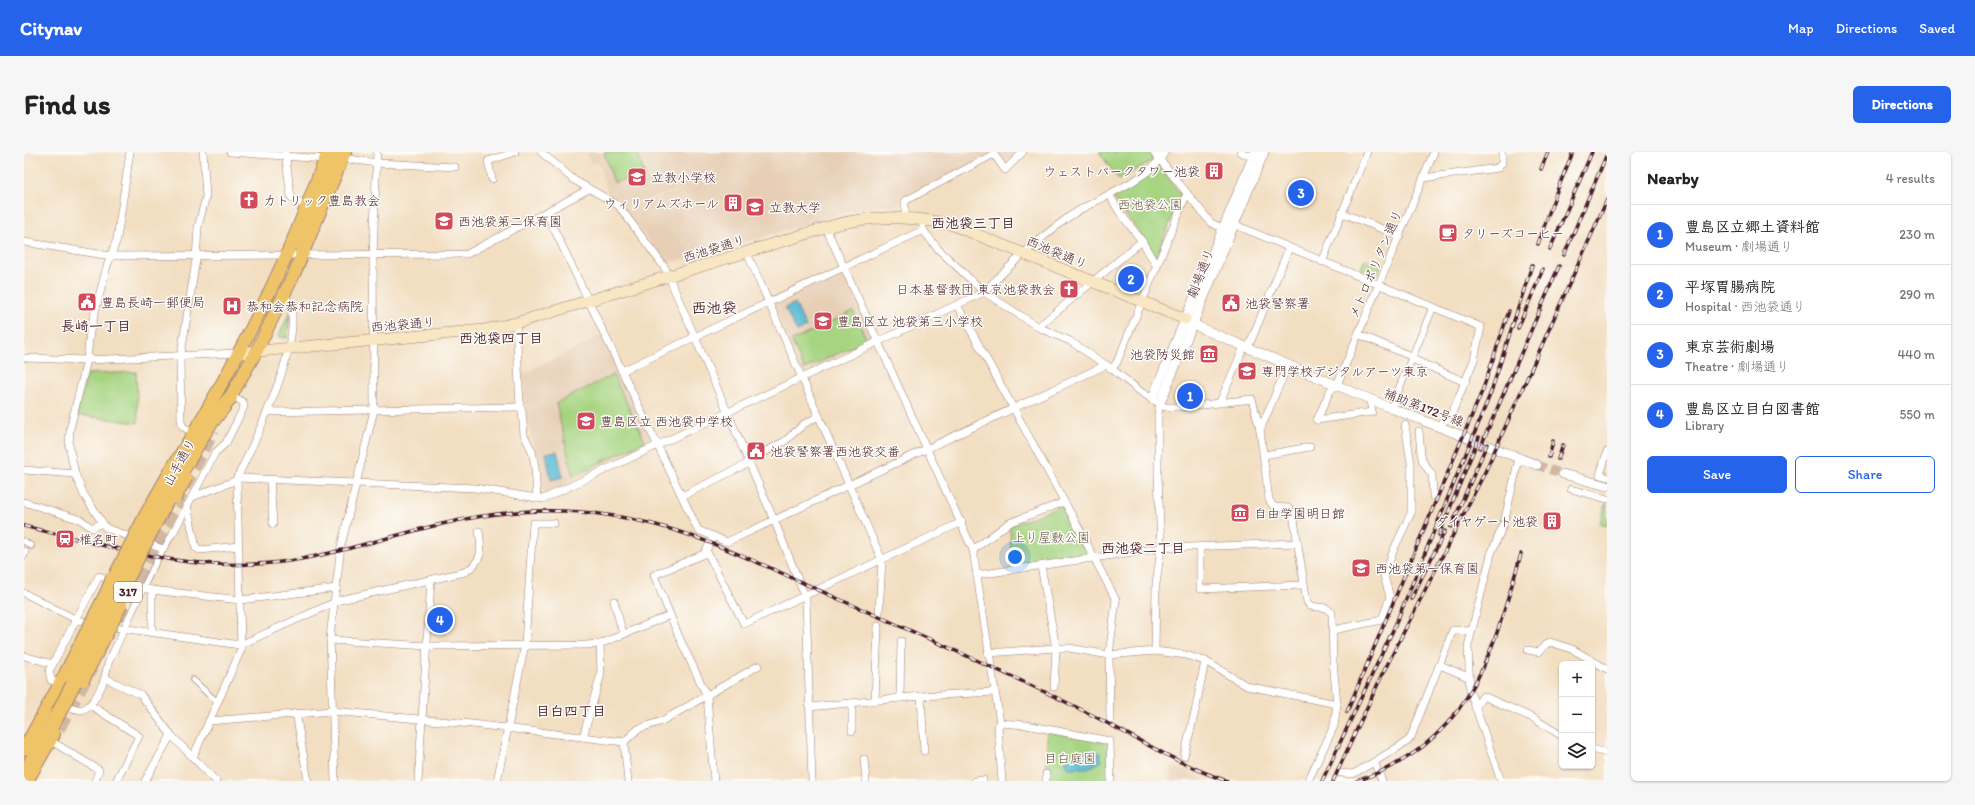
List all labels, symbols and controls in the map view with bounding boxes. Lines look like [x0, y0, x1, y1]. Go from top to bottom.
text: Citynav [20, 17, 82, 40]
text: Map [1788, 20, 1814, 37]
text: Directions [1836, 20, 1897, 37]
text: Saved [1919, 20, 1955, 37]
button: Directions [1853, 86, 1951, 123]
text: Find us [24, 87, 111, 121]
building icon: ウェストパークタワー池袋 [1203, 160, 1225, 182]
place label: ウェストパークタワー池袋 [1043, 164, 1200, 179]
school or university icon: 立教小学校 [626, 166, 648, 188]
text: Nearby [1647, 168, 1699, 188]
place label: 立教小学校 [651, 170, 716, 185]
text: 4 results [1886, 171, 1935, 186]
pin: 3 [1288, 178, 1314, 208]
church icon: カトリック豊島教会 [238, 189, 260, 211]
building icon: ウィリアムズホール [722, 192, 744, 214]
place label: カトリック豊島教会 [263, 193, 380, 208]
place label: ウィリアムズホール [604, 196, 719, 211]
school or university icon: 立教大学 [744, 196, 766, 218]
park label: 西池袋公園 [1117, 197, 1183, 212]
place label: 立教大学 [769, 200, 821, 215]
street label: メトロポリタン通り [1346, 207, 1405, 321]
school or university icon: 西池袋第二保育園 [433, 210, 455, 232]
place label: 西池袋第二保育園 [458, 214, 562, 229]
district label: 西池袋三丁目 [931, 215, 1015, 232]
text: 豊島区立郷土資料館 [1685, 218, 1820, 236]
cafe icon: タリーズコーヒー [1437, 222, 1459, 244]
place label: タリーズコーヒー [1462, 226, 1564, 241]
text: 1 [1657, 227, 1663, 242]
text: 230 m [1899, 227, 1935, 242]
street label: 西池袋通り [681, 232, 747, 265]
street label: 西池袋通り [1024, 233, 1090, 272]
text: Museum · 劇場通り [1685, 239, 1793, 254]
street label: 劇場通り [1184, 246, 1217, 300]
pin: 2 [1118, 264, 1144, 294]
church icon: 日本基督教団 東京池袋教会 [1058, 278, 1080, 300]
text: 平塚胃腸病院 [1685, 278, 1775, 296]
place label: 日本基督教団 東京池袋教会 [896, 282, 1055, 297]
text: 2 [1657, 287, 1663, 302]
text: 290 m [1899, 287, 1935, 302]
public building icon: 豊島長崎一郵便局 [76, 291, 98, 313]
public building icon: 池袋警察署 [1220, 292, 1242, 314]
place label: 豊島長崎一郵便局 [101, 295, 205, 310]
hospital icon: 恭和会恭和記念病院 [221, 295, 243, 317]
place label: 池袋警察署 [1245, 296, 1310, 311]
place label: 恭和会恭和記念病院 [246, 299, 363, 314]
district label: 西池袋 [691, 299, 737, 317]
text: Hospital · 西池袋通り [1685, 299, 1805, 314]
school or university icon: 豊島区立 池袋第三小学校 [812, 310, 834, 332]
street label: 西池袋通り [370, 314, 436, 335]
place label: 豊島区立 池袋第三小学校 [837, 314, 983, 329]
district label: 長崎一丁目 [61, 318, 131, 335]
district label: 西池袋四丁目 [459, 330, 543, 347]
text: 東京芸術劇場 [1685, 338, 1775, 356]
museum icon: 池袋防災館 [1198, 343, 1220, 365]
place label: 池袋防災館 [1130, 347, 1195, 362]
text: 3 [1656, 347, 1664, 362]
text: 440 m [1898, 347, 1935, 362]
text: Theatre · 劇場通り [1685, 359, 1789, 374]
school or university icon: 専門学校デジタルアーツ東京 [1236, 360, 1258, 382]
place label: 専門学校デジタルアーツ東京 [1261, 364, 1428, 379]
pin: 1 [1177, 381, 1203, 411]
street label: 補助第172号線 [1382, 385, 1467, 430]
text: 豊島区立目白図書館 [1685, 400, 1820, 418]
text: 4 [1656, 407, 1664, 422]
text: 550 m [1899, 407, 1935, 422]
school or university icon: 豊島区立 西池袋中学校 [575, 410, 597, 432]
place label: 豊島区立 西池袋中学校 [600, 414, 733, 429]
text: Library [1685, 418, 1724, 433]
street label: 山手通り [160, 436, 199, 489]
public building icon: 池袋警察署西池袋交番 [745, 440, 767, 462]
place label: 池袋警察署西池袋交番 [770, 444, 900, 459]
button: Save [1647, 456, 1787, 493]
button: Share [1795, 456, 1935, 493]
museum icon: 自由学園明日館 [1229, 502, 1251, 524]
place label: 自由学園明日館 [1254, 506, 1345, 521]
building icon: ダイヤゲート池袋 [1541, 510, 1563, 532]
place label: ダイヤゲート池袋 [1435, 514, 1538, 529]
station icon: 椎名町 [54, 528, 76, 550]
park label: 上り屋敷公園 [1012, 530, 1090, 545]
place label: 椎名町 [79, 532, 118, 547]
district label: 西池袋二丁目 [1101, 540, 1185, 557]
your location [1005, 547, 1025, 567]
school or university icon: 西池袋第一保育園 [1350, 557, 1372, 579]
place label: 西池袋第一保育園 [1375, 561, 1479, 576]
road number: 317 [114, 582, 142, 602]
pin: 4 [427, 605, 453, 635]
map controls [1559, 661, 1595, 769]
button: + [1559, 661, 1595, 697]
button: − [1559, 697, 1595, 733]
district label: 目白四丁目 [536, 703, 606, 720]
button: layers [1559, 733, 1595, 769]
park label: 目白庭園 [1044, 751, 1096, 766]

